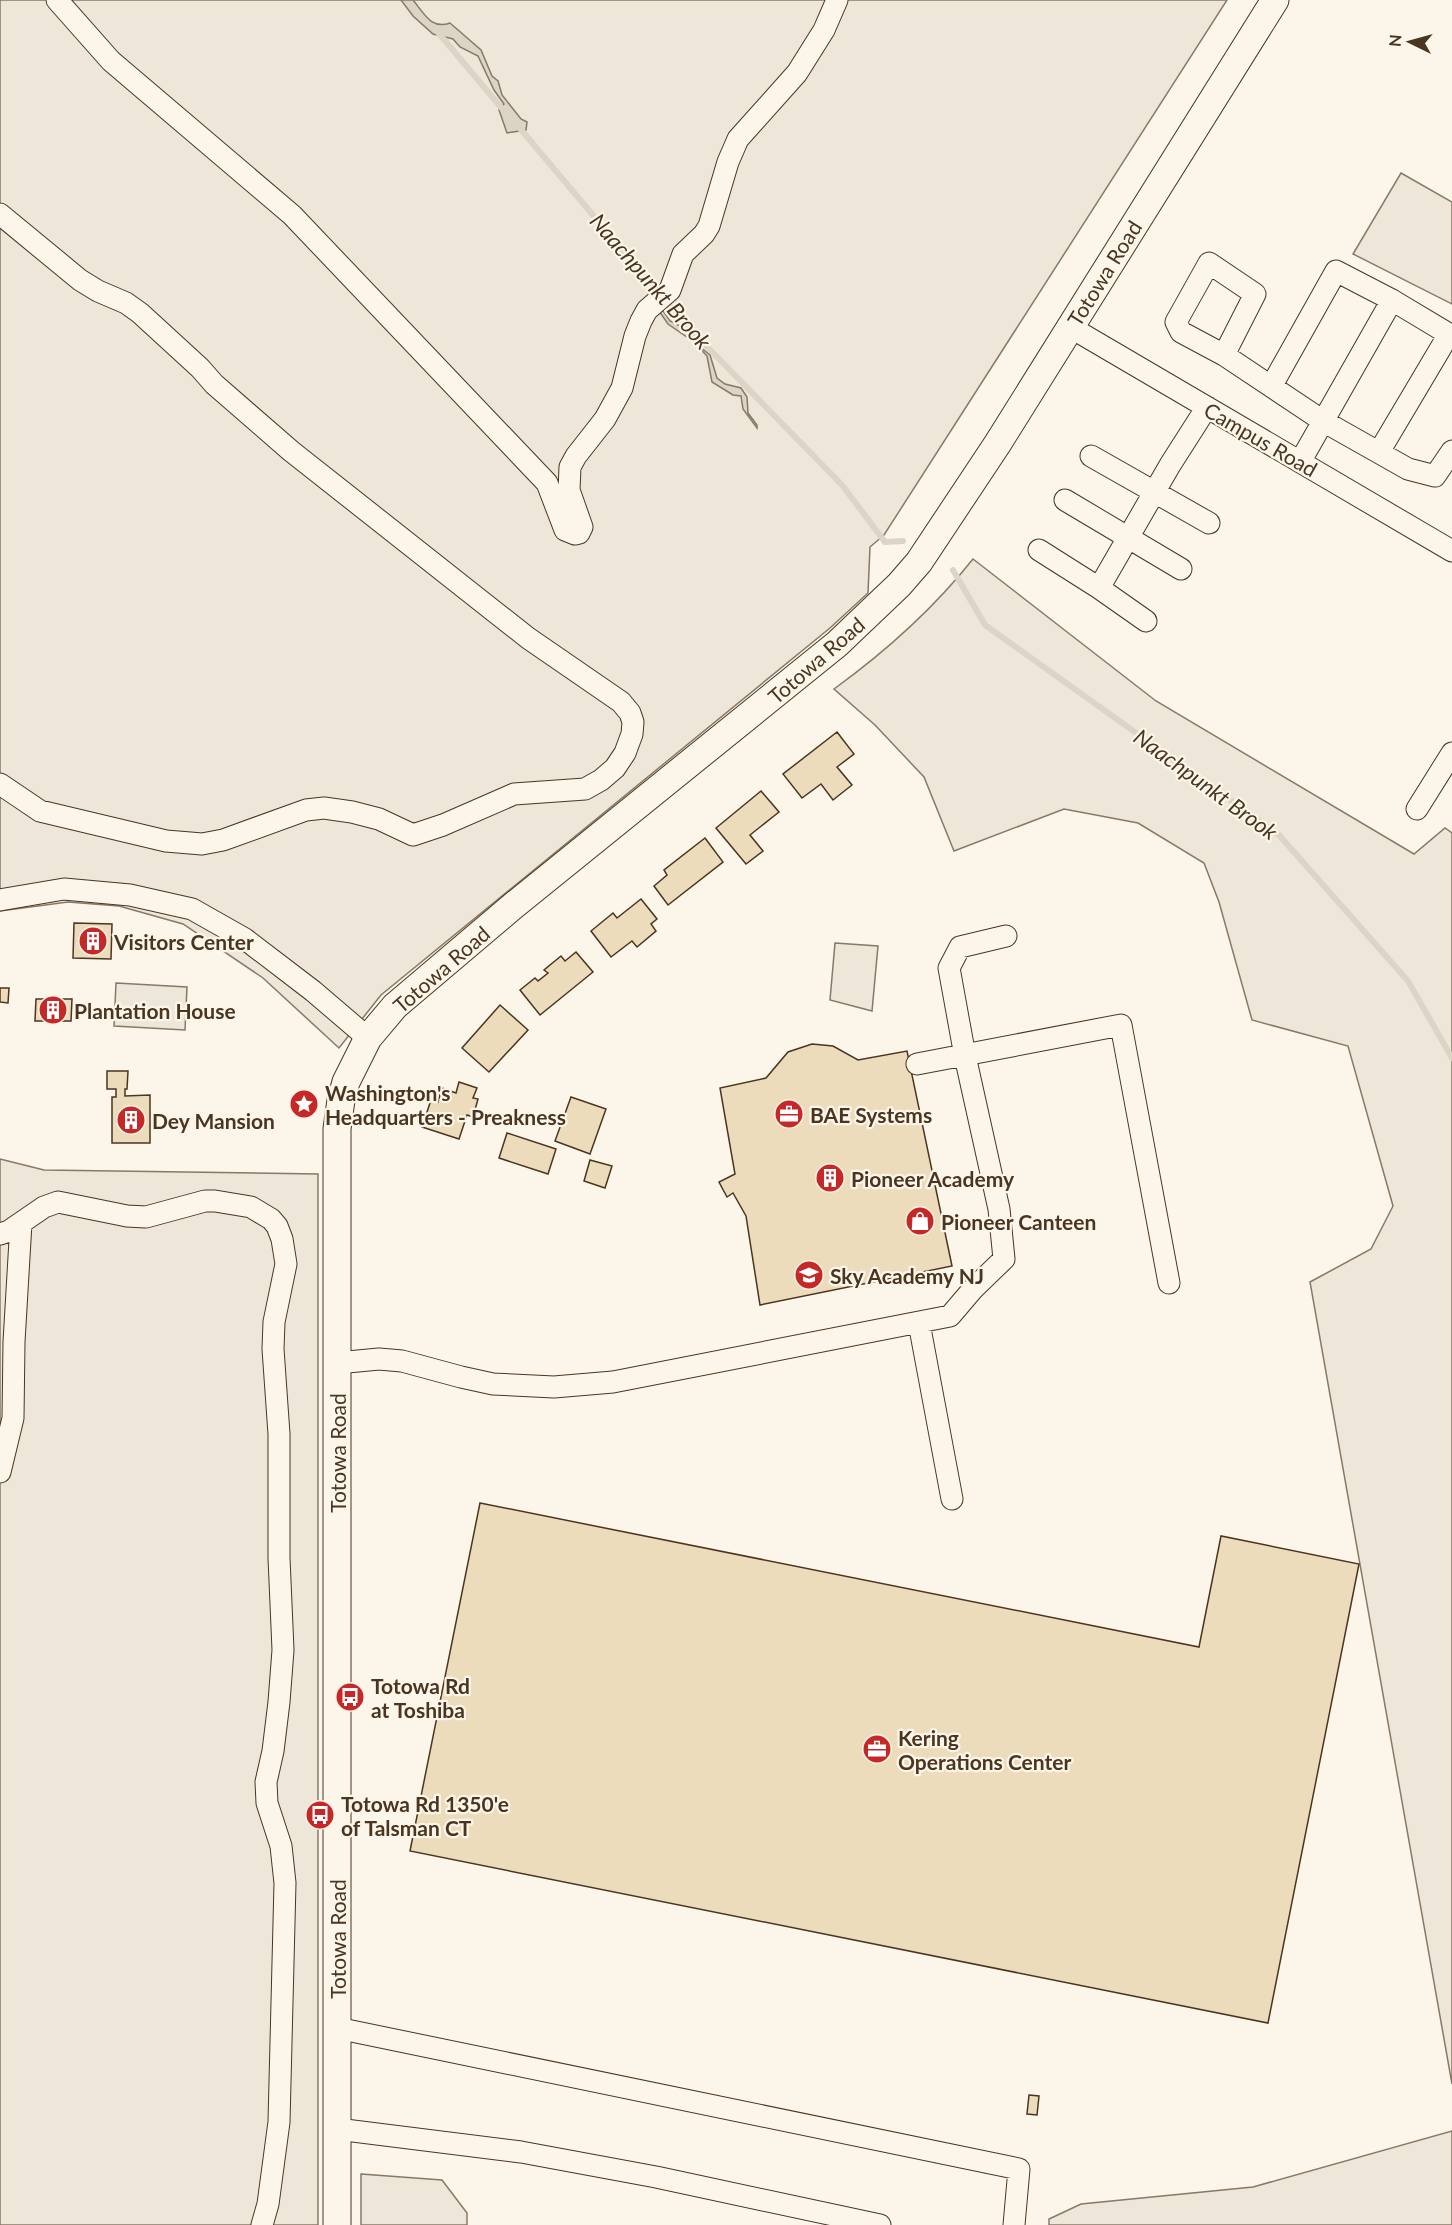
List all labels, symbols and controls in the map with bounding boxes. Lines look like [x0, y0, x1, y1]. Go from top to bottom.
north arrow [1380, 12, 1440, 72]
text: N [1385, 34, 1405, 48]
water label: Naachpunkt Brook [585, 208, 718, 355]
street label: Totowa Road [1062, 216, 1146, 330]
street label: Campus Road [1200, 397, 1322, 481]
street label: Totowa Road [763, 611, 869, 709]
water label: Naachpunkt Brook [1129, 723, 1284, 846]
street label: Totowa Road [388, 920, 494, 1018]
building icon: Visitors Center [77, 925, 109, 957]
place label: Visitors Center [113, 929, 254, 954]
building icon: Plantation House [37, 994, 69, 1026]
place label: Plantation House [74, 998, 236, 1023]
place label: Washington's Headquarters - Preakness [325, 1080, 566, 1129]
place icon: Washington's Headquarters - Preakness [288, 1088, 320, 1120]
office icon: BAE Systems [773, 1098, 805, 1130]
place label: BAE Systems [810, 1102, 932, 1127]
building icon: Dey Mansion [115, 1104, 147, 1136]
place label: Dey Mansion [152, 1108, 275, 1133]
building icon: Pioneer Academy [814, 1162, 846, 1194]
place label: Pioneer Academy [851, 1166, 1015, 1191]
shop icon: Pioneer Canteen [904, 1205, 936, 1237]
place label: Pioneer Canteen [941, 1209, 1096, 1234]
school or university icon: Sky Academy NJ [793, 1259, 825, 1291]
place label: Sky Academy NJ [830, 1263, 984, 1288]
street label: Totowa Road [325, 1393, 350, 1513]
place label: Totowa Rd at Toshiba [371, 1673, 470, 1722]
bus stop icon: Totowa Rd at Toshiba [334, 1681, 366, 1713]
place label: Kering Operations Center [898, 1725, 1071, 1774]
office icon: Kering Operations Center [861, 1733, 893, 1765]
place label: Totowa Rd 1350'e of Talsman CT [341, 1791, 509, 1840]
bus stop icon: Totowa Rd 1350'e of Talsman CT [304, 1799, 336, 1831]
street label: Totowa Road [325, 1879, 350, 1999]

